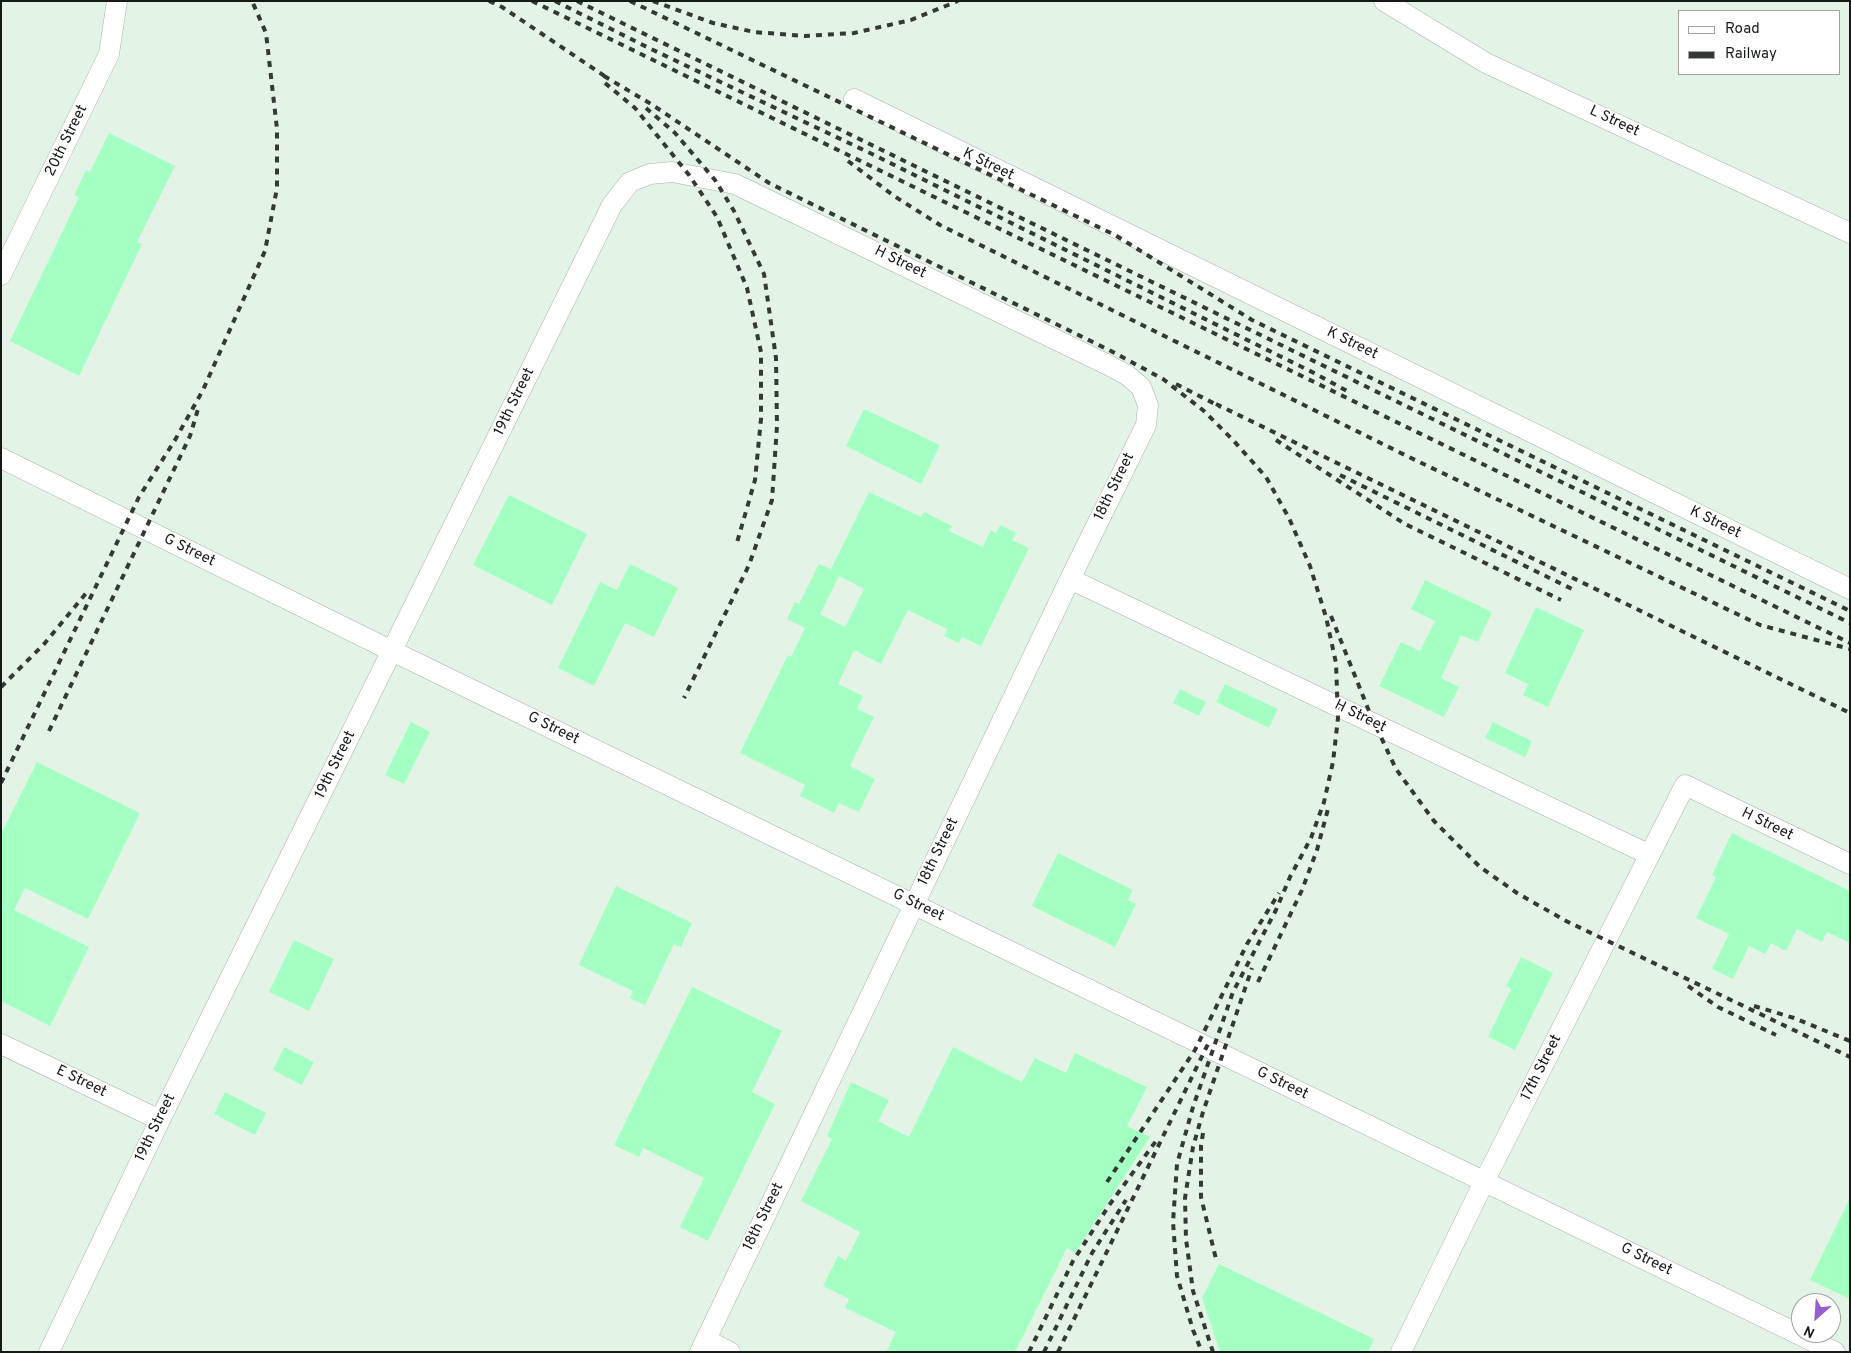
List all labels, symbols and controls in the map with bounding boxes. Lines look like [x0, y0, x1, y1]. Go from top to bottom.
legend [1678, 10, 1841, 75]
text: Road [1725, 20, 1760, 39]
text: Railway [1725, 45, 1777, 64]
street label: 20th Street [42, 102, 92, 180]
street label: L Street [1586, 103, 1642, 141]
street label: K Street [959, 145, 1017, 185]
street label: H Street [871, 243, 929, 283]
street label: K Street [1323, 324, 1381, 364]
street label: 19th Street [491, 365, 539, 439]
street label: 18th Street [1091, 450, 1139, 524]
street label: K Street [1686, 503, 1744, 543]
street label: G Street [160, 531, 218, 571]
street label: H Street [1331, 697, 1389, 737]
street label: G Street [524, 709, 582, 749]
street label: 19th Street [312, 728, 360, 802]
street label: H Street [1738, 805, 1796, 845]
street label: 18th Street [915, 815, 963, 889]
street label: G Street [889, 886, 947, 926]
street label: 17th Street [1518, 1032, 1566, 1104]
street label: E Street [53, 1062, 109, 1102]
street label: G Street [1253, 1064, 1311, 1104]
street label: 19th Street [132, 1091, 180, 1165]
street label: 18th Street [740, 1180, 788, 1254]
street label: G Street [1617, 1240, 1675, 1280]
north arrow [1791, 1293, 1841, 1343]
text: N [1801, 1321, 1818, 1341]

